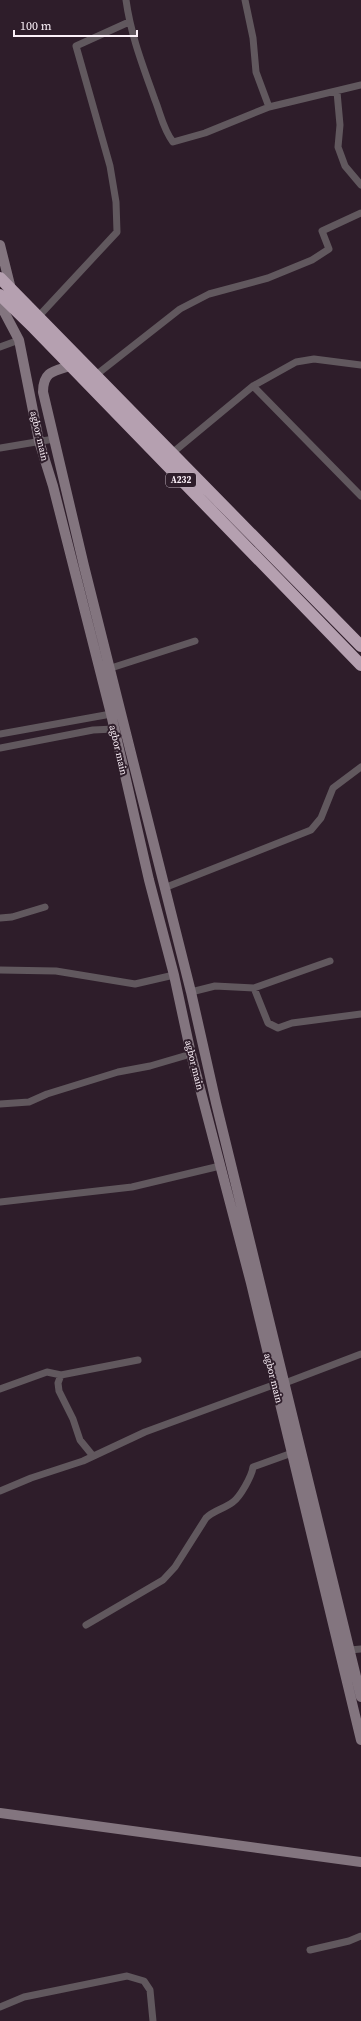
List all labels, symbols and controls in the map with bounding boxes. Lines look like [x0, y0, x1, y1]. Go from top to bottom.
scale bar [14, 12, 137, 38]
text: 100 m [20, 18, 52, 34]
street label: agbor main [27, 410, 52, 462]
road number: A232 [166, 473, 196, 487]
street label: agbor main [106, 724, 131, 776]
street label: agbor main [182, 1039, 207, 1091]
street label: agbor main [261, 1352, 286, 1404]

